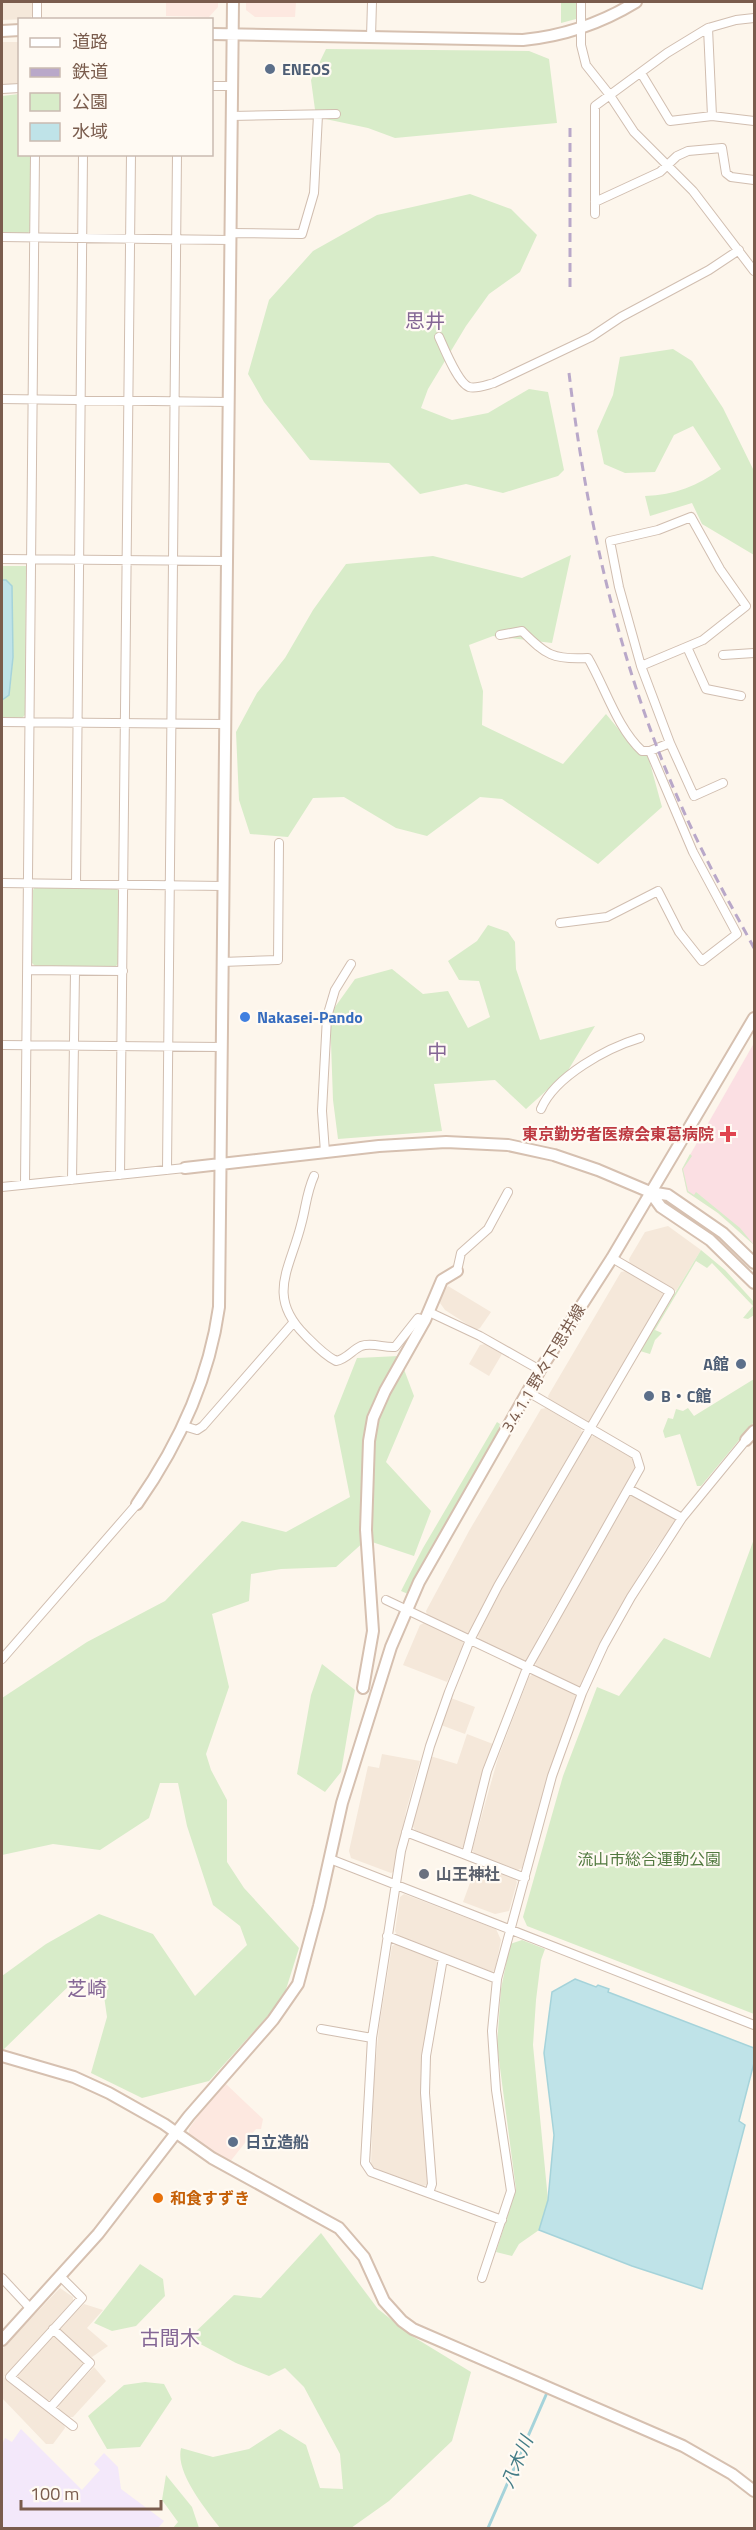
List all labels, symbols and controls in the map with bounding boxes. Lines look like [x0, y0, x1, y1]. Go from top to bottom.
legend [18, 18, 213, 156]
text: 道路 [72, 28, 108, 55]
place label: ENEOS [282, 57, 330, 81]
text: 鉄道 [72, 58, 108, 85]
marker: ENEOS [263, 62, 277, 76]
text: 公園 [72, 88, 108, 115]
text: 水域 [72, 118, 108, 145]
district label: 思井 [405, 305, 445, 336]
place label: Nakasei-Pando [257, 1005, 363, 1029]
marker: Nakasei-Pando [238, 1010, 252, 1024]
district label: 中 [427, 1036, 447, 1067]
place label: 東京勤労者医療会東葛病院 [522, 1122, 714, 1146]
marker: 東京勤労者医療会東葛病院 [719, 1125, 737, 1143]
street label: 3.4.1.1 野々下思井線 [495, 1299, 591, 1437]
place label: A館 [703, 1352, 729, 1376]
marker: A館 [734, 1357, 748, 1371]
place label: B・C館 [661, 1384, 711, 1408]
marker: B・C館 [642, 1389, 656, 1403]
park label: 流山市総合運動公園 [577, 1847, 721, 1871]
place label: 山王神社 [436, 1862, 500, 1886]
marker: 山王神社 [417, 1867, 431, 1881]
district label: 芝崎 [67, 1973, 107, 2004]
place label: 日立造船 [245, 2130, 309, 2154]
marker: 日立造船 [226, 2135, 240, 2149]
place label: 和食すずき [170, 2186, 250, 2210]
marker: 和食すずき [151, 2191, 165, 2205]
district label: 古間木 [140, 2322, 200, 2353]
water label: 八木川 [494, 2430, 540, 2492]
scale bar [21, 2473, 160, 2511]
text: 100 m [30, 2480, 79, 2507]

